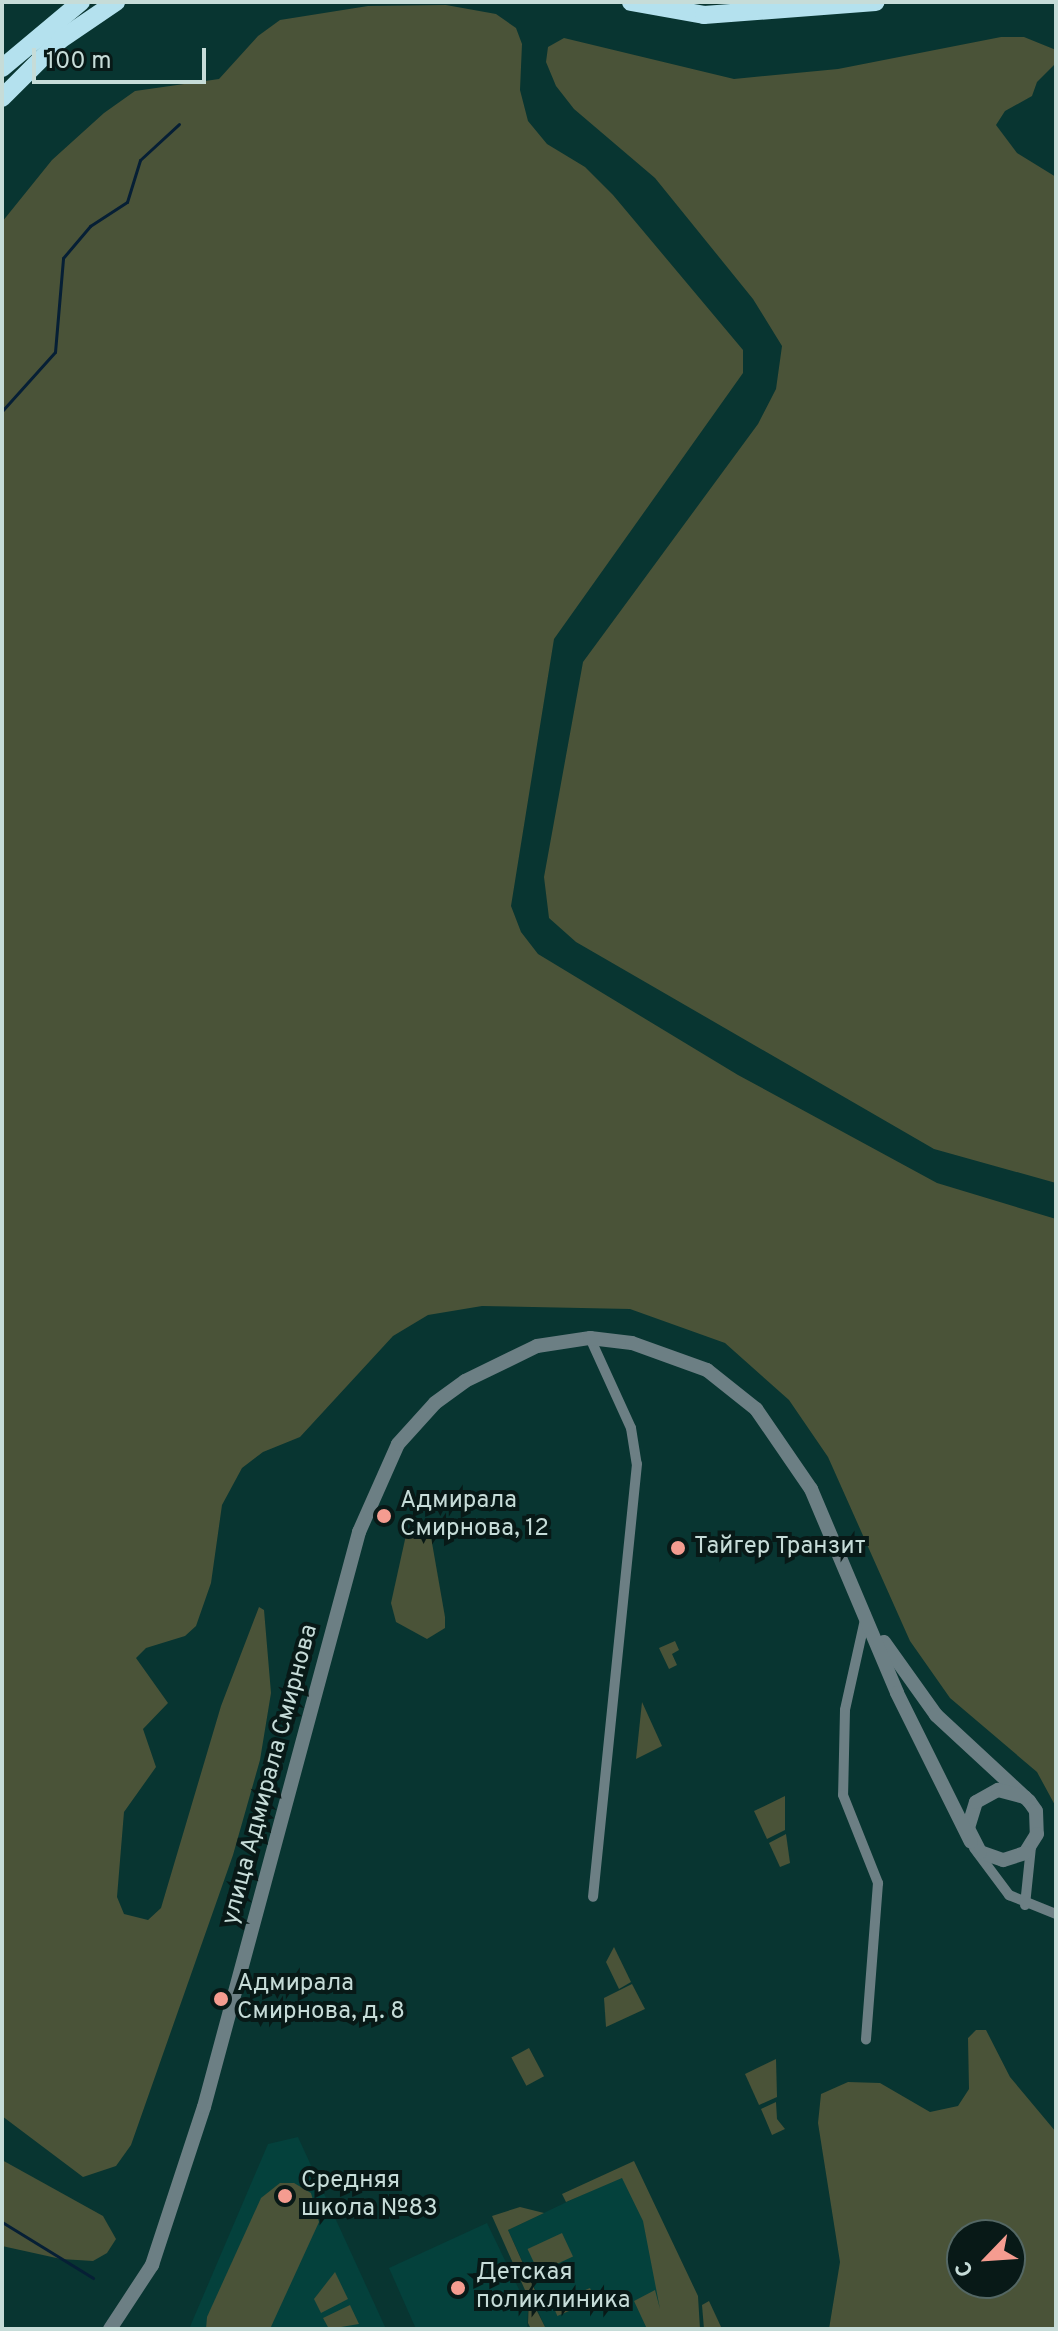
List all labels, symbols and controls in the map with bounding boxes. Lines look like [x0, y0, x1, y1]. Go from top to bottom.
scale bar [36, 32, 210, 82]
text: 100 m [46, 47, 112, 77]
place label: Адмирала Смирнова, 12 [400, 1488, 549, 1544]
marker: Адмирала Смирнова, 12 [375, 1507, 393, 1525]
place label: Тайгер Транзит [694, 1534, 866, 1562]
marker: Тайгер Транзит [669, 1539, 687, 1557]
street label: улица Адмирала Смирнова [217, 1621, 325, 1929]
place label: Адмирала Смирнова, д. 8 [237, 1971, 405, 2027]
marker: Адмирала Смирнова, д. 8 [212, 1990, 230, 2008]
place label: Средняя школа №83 [301, 2168, 438, 2224]
marker: Средняя школа №83 [276, 2187, 294, 2205]
north arrow [946, 2219, 1026, 2299]
text: С [950, 2256, 981, 2281]
place label: Детская поликлиника [476, 2260, 630, 2316]
marker: Детская поликлиника [447, 2277, 469, 2299]

